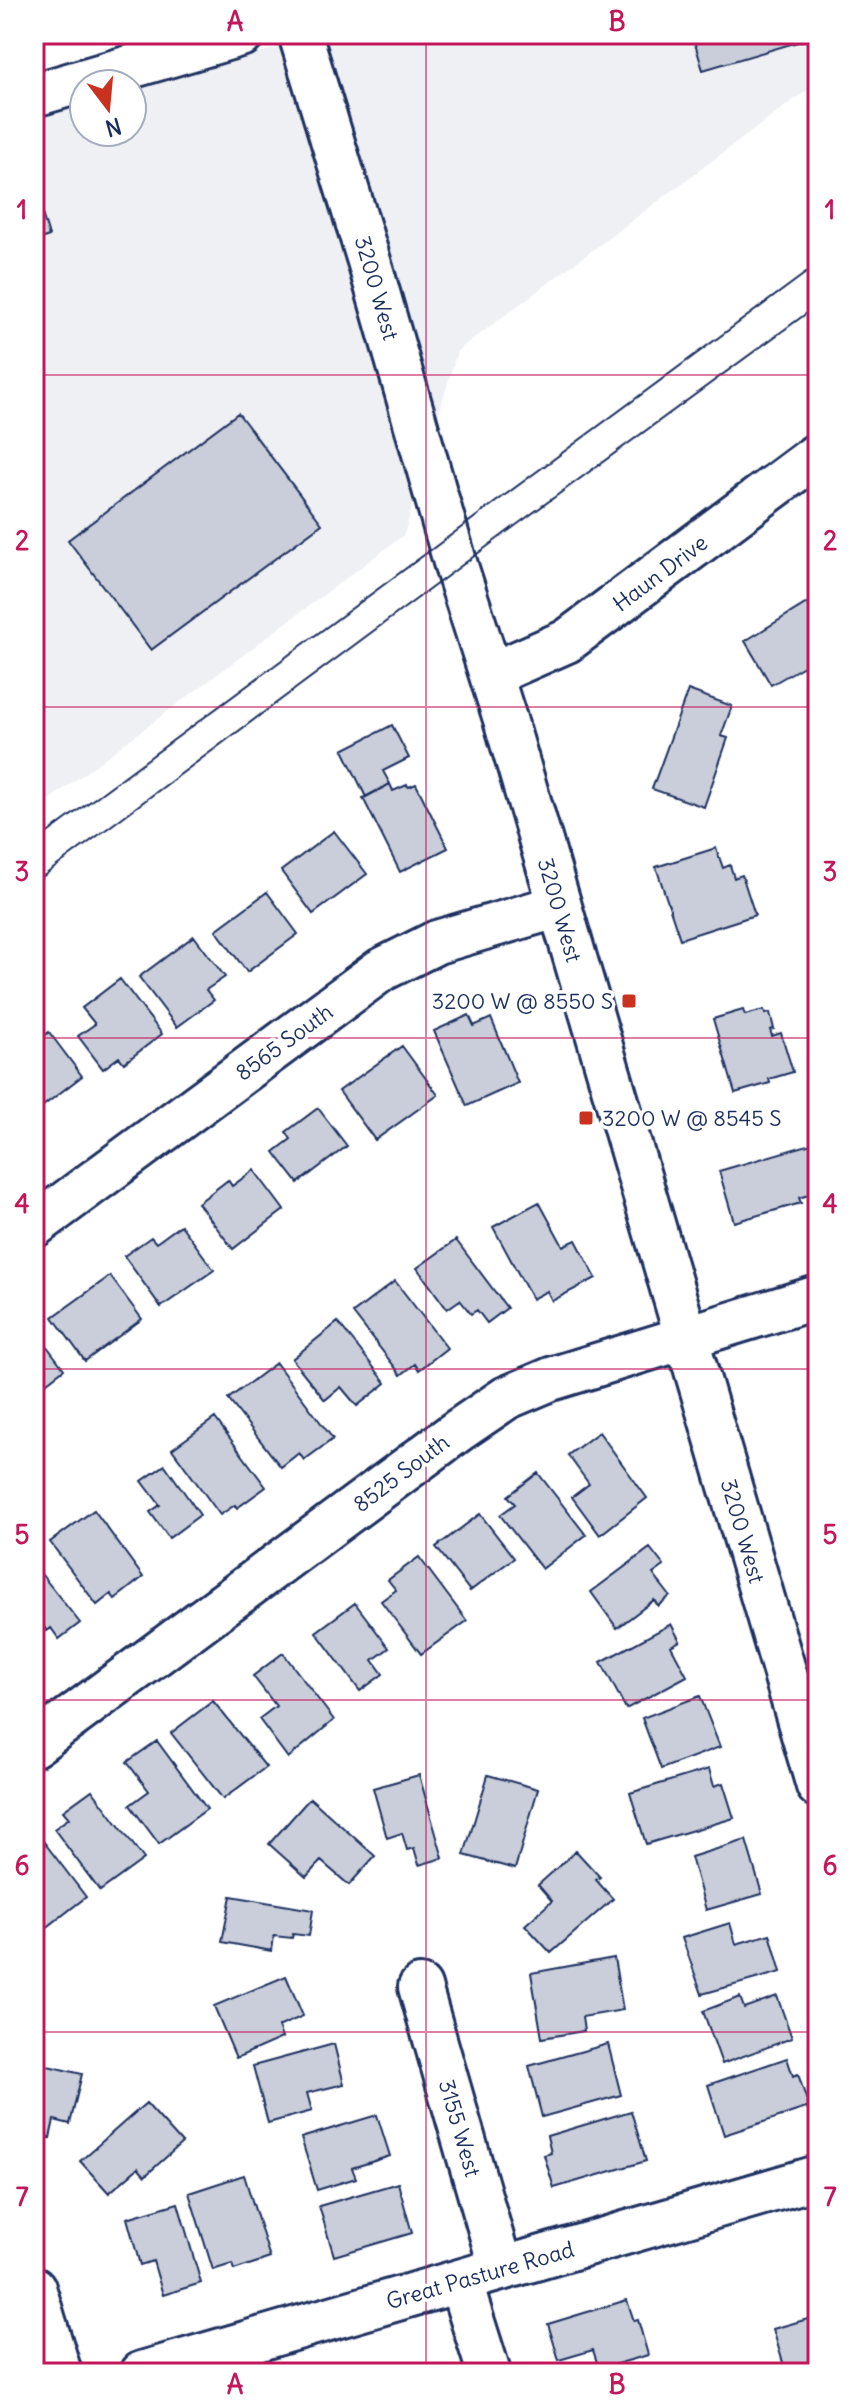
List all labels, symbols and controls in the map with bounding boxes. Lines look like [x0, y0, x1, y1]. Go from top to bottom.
text: A [227, 5, 244, 38]
text: B [608, 5, 626, 38]
north arrow [68, 68, 148, 148]
text: N [102, 112, 125, 143]
text: 1 [17, 193, 27, 226]
text: 1 [825, 193, 835, 226]
street label: 3200 West [349, 233, 405, 343]
text: 2 [15, 524, 29, 557]
text: 2 [823, 524, 837, 557]
street label: Haun Drive [607, 528, 713, 618]
text: 3 [15, 855, 29, 888]
street label: 3200 West [532, 855, 588, 965]
text: 3 [823, 855, 837, 888]
place label: 3200 W @ 8550 S [432, 987, 613, 1015]
marker: 3200 W @ 8550 S [620, 992, 638, 1010]
street label: 8565 South [230, 997, 338, 1087]
place label: 3200 W @ 8545 S [602, 1104, 781, 1132]
marker: 3200 W @ 8545 S [577, 1109, 595, 1127]
text: 4 [14, 1187, 30, 1220]
text: 4 [822, 1187, 838, 1220]
street label: 8525 South [348, 1428, 454, 1518]
street label: 3200 West [715, 1476, 771, 1586]
text: 5 [15, 1518, 30, 1551]
text: 5 [823, 1518, 838, 1551]
text: 6 [14, 1849, 30, 1882]
text: 6 [822, 1849, 838, 1882]
street label: 3155 West [433, 2076, 487, 2180]
text: 7 [16, 2180, 29, 2213]
text: 7 [824, 2180, 837, 2213]
street label: Great Pasture Road [383, 2235, 577, 2315]
text: A [227, 2368, 244, 2401]
text: B [608, 2368, 626, 2401]

